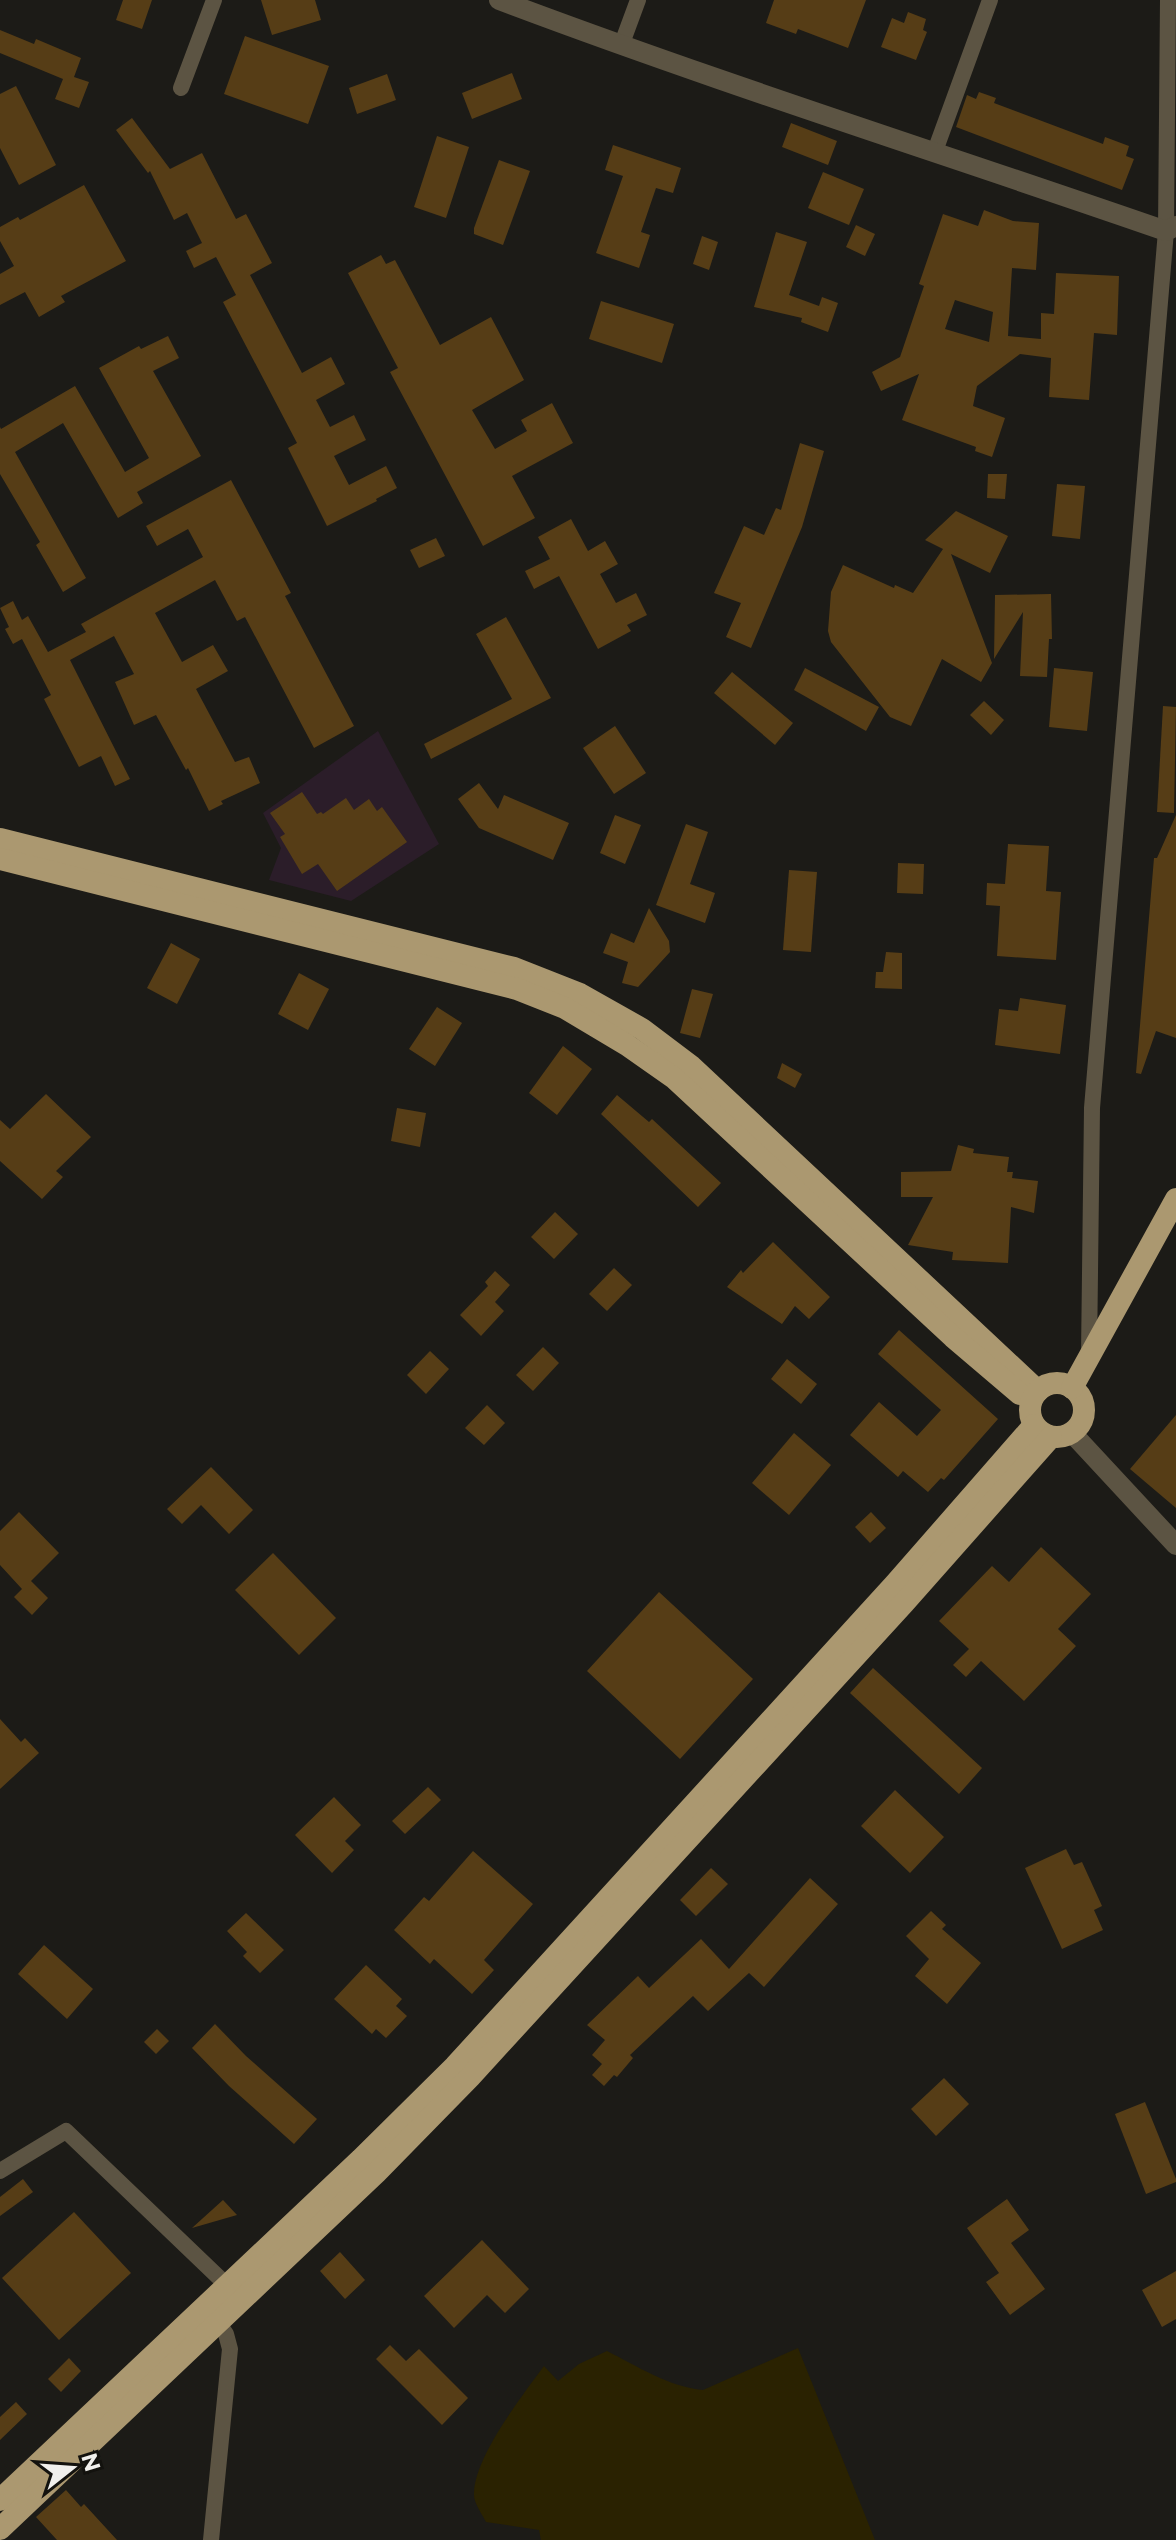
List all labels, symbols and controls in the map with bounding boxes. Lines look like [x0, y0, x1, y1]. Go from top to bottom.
north arrow [32, 2428, 112, 2508]
text: N [75, 2450, 106, 2475]

